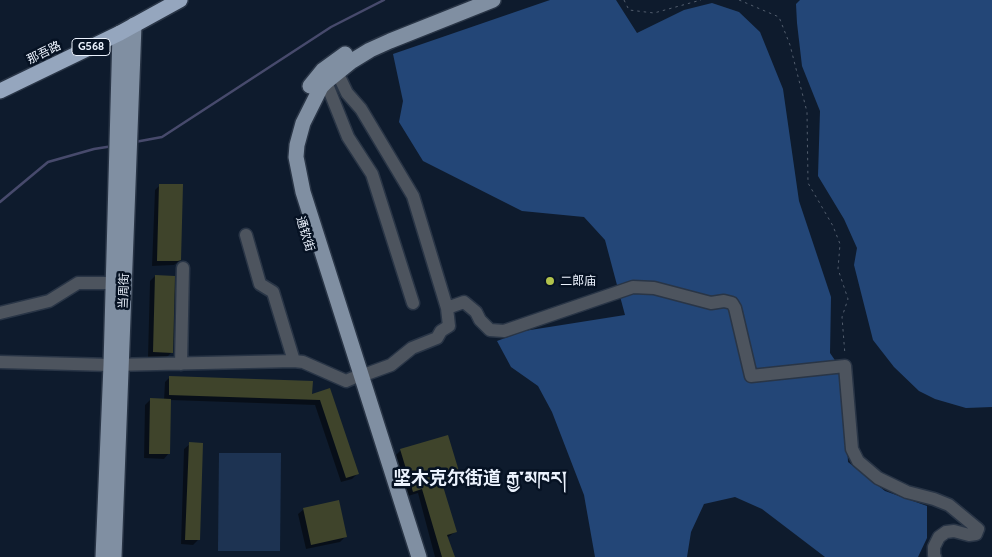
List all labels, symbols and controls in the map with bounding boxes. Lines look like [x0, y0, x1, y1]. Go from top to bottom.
road number: G568 [72, 38, 110, 56]
street label: 那吾路 [25, 39, 63, 67]
street label: 通钦街 [293, 215, 317, 253]
street label: 当周街 [116, 273, 132, 309]
place label: 二郎庙 [560, 274, 596, 288]
marker: 二郎庙 [544, 275, 556, 287]
district label: 坚木克尔街道 རྒྱ་མཁར། [393, 468, 567, 490]

